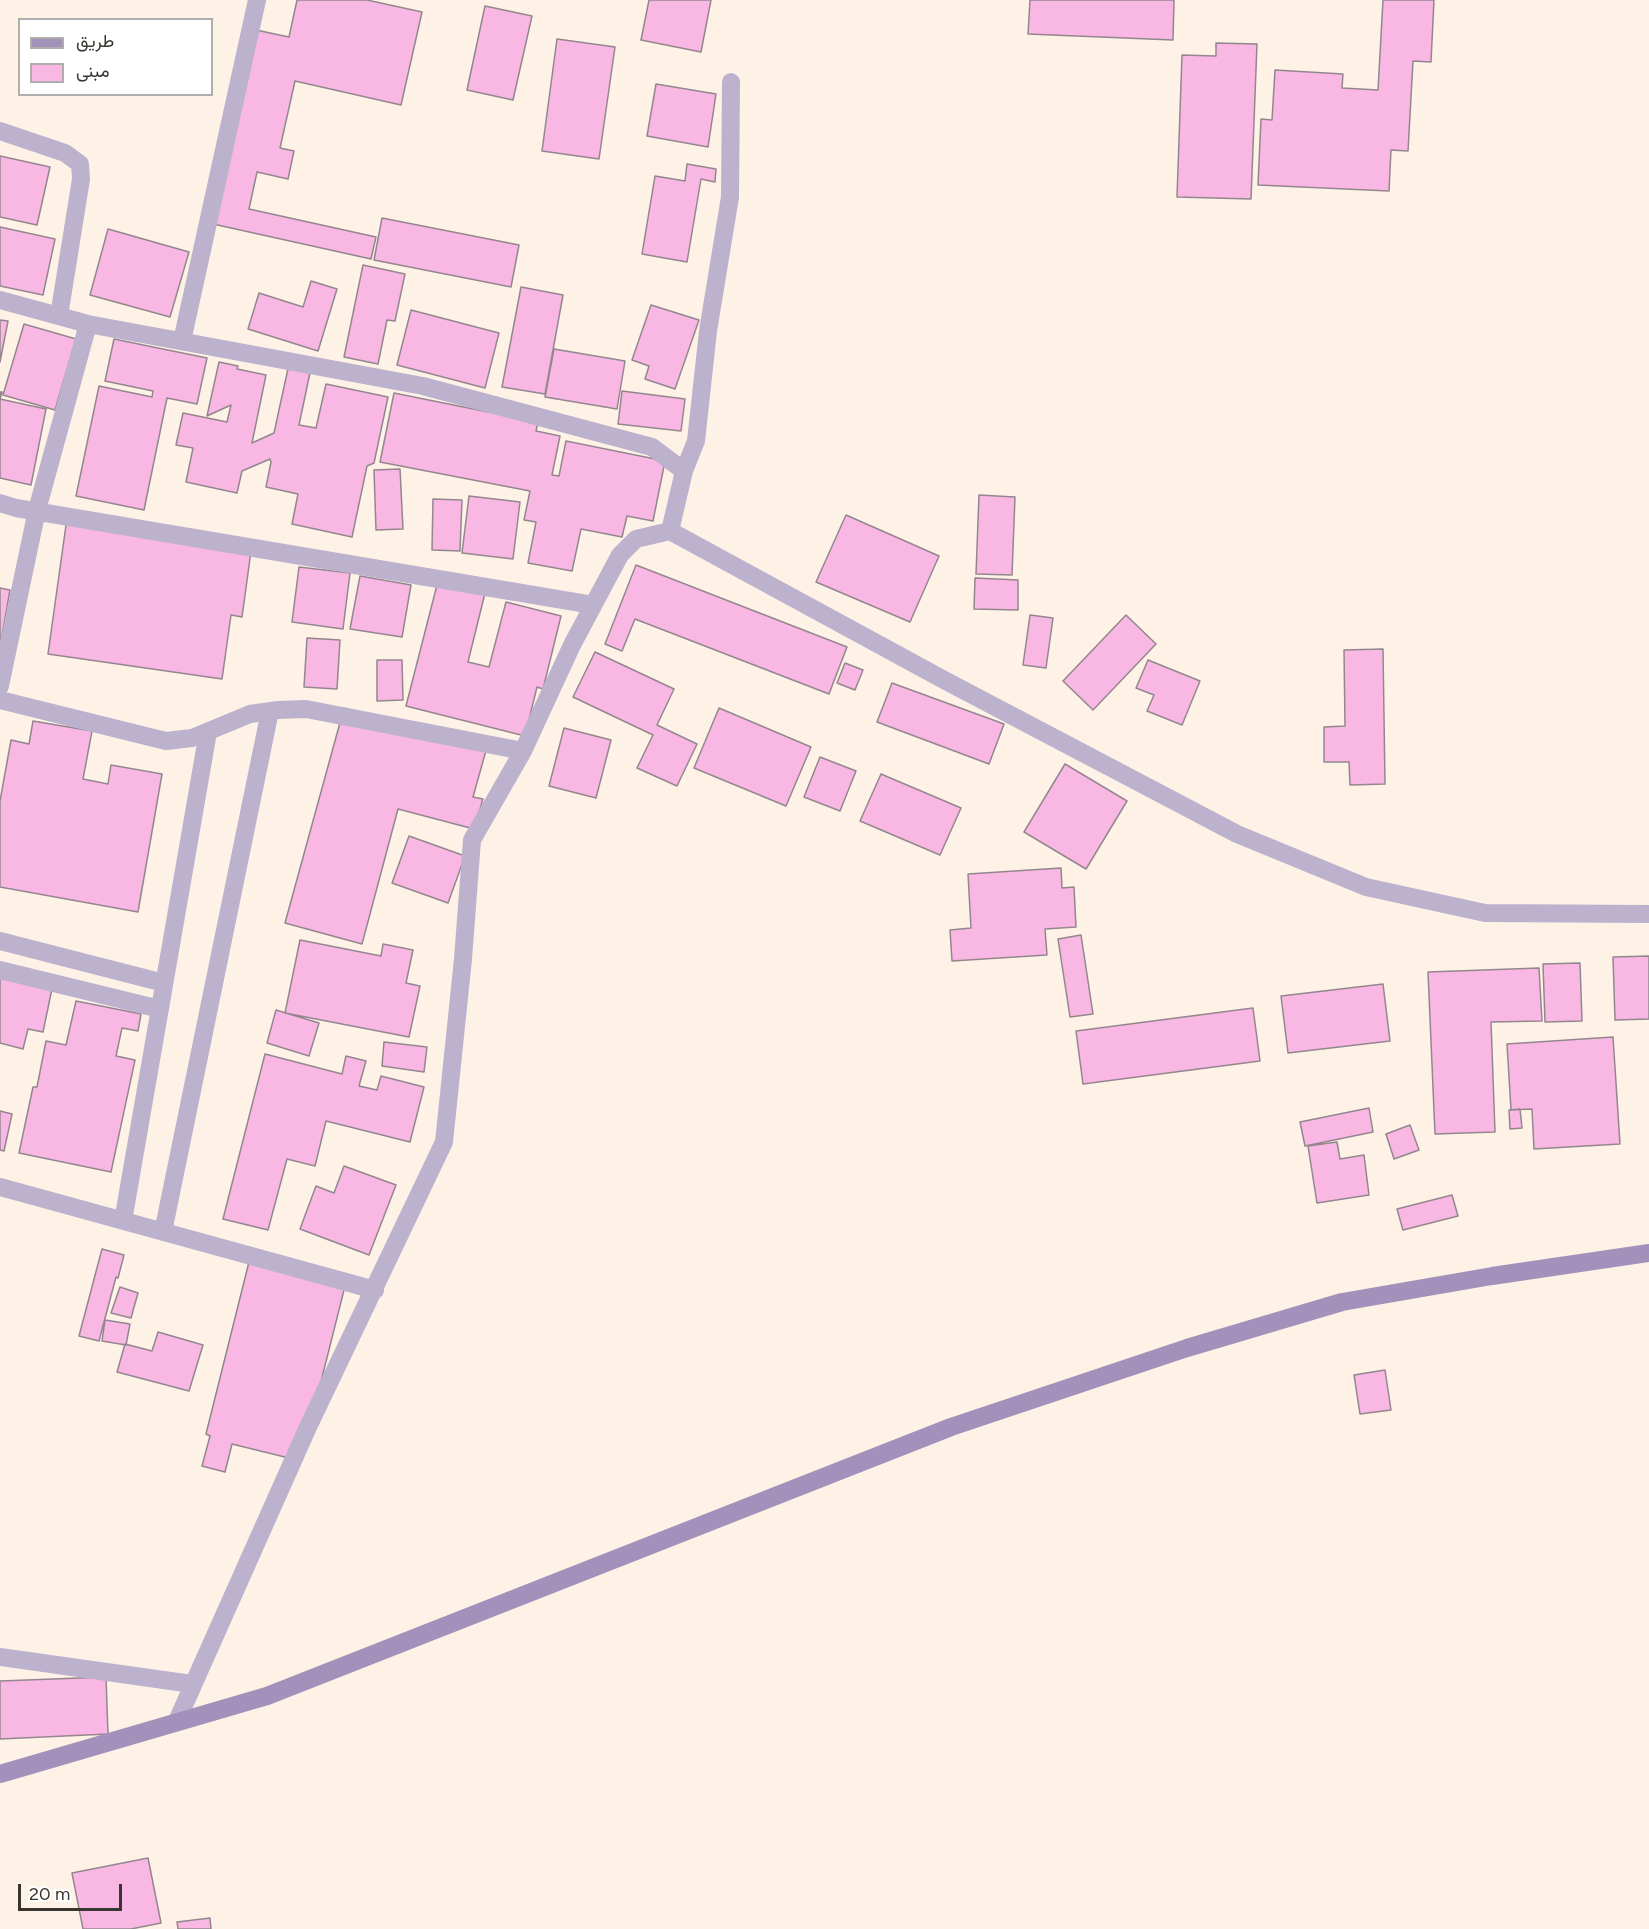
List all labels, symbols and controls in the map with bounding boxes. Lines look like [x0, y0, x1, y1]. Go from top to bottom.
legend [18, 18, 213, 96]
text: طريق [76, 30, 114, 52]
text: مبنى [76, 60, 110, 82]
scale bar [21, 1872, 124, 1910]
text: 20 m [29, 1883, 70, 1905]

